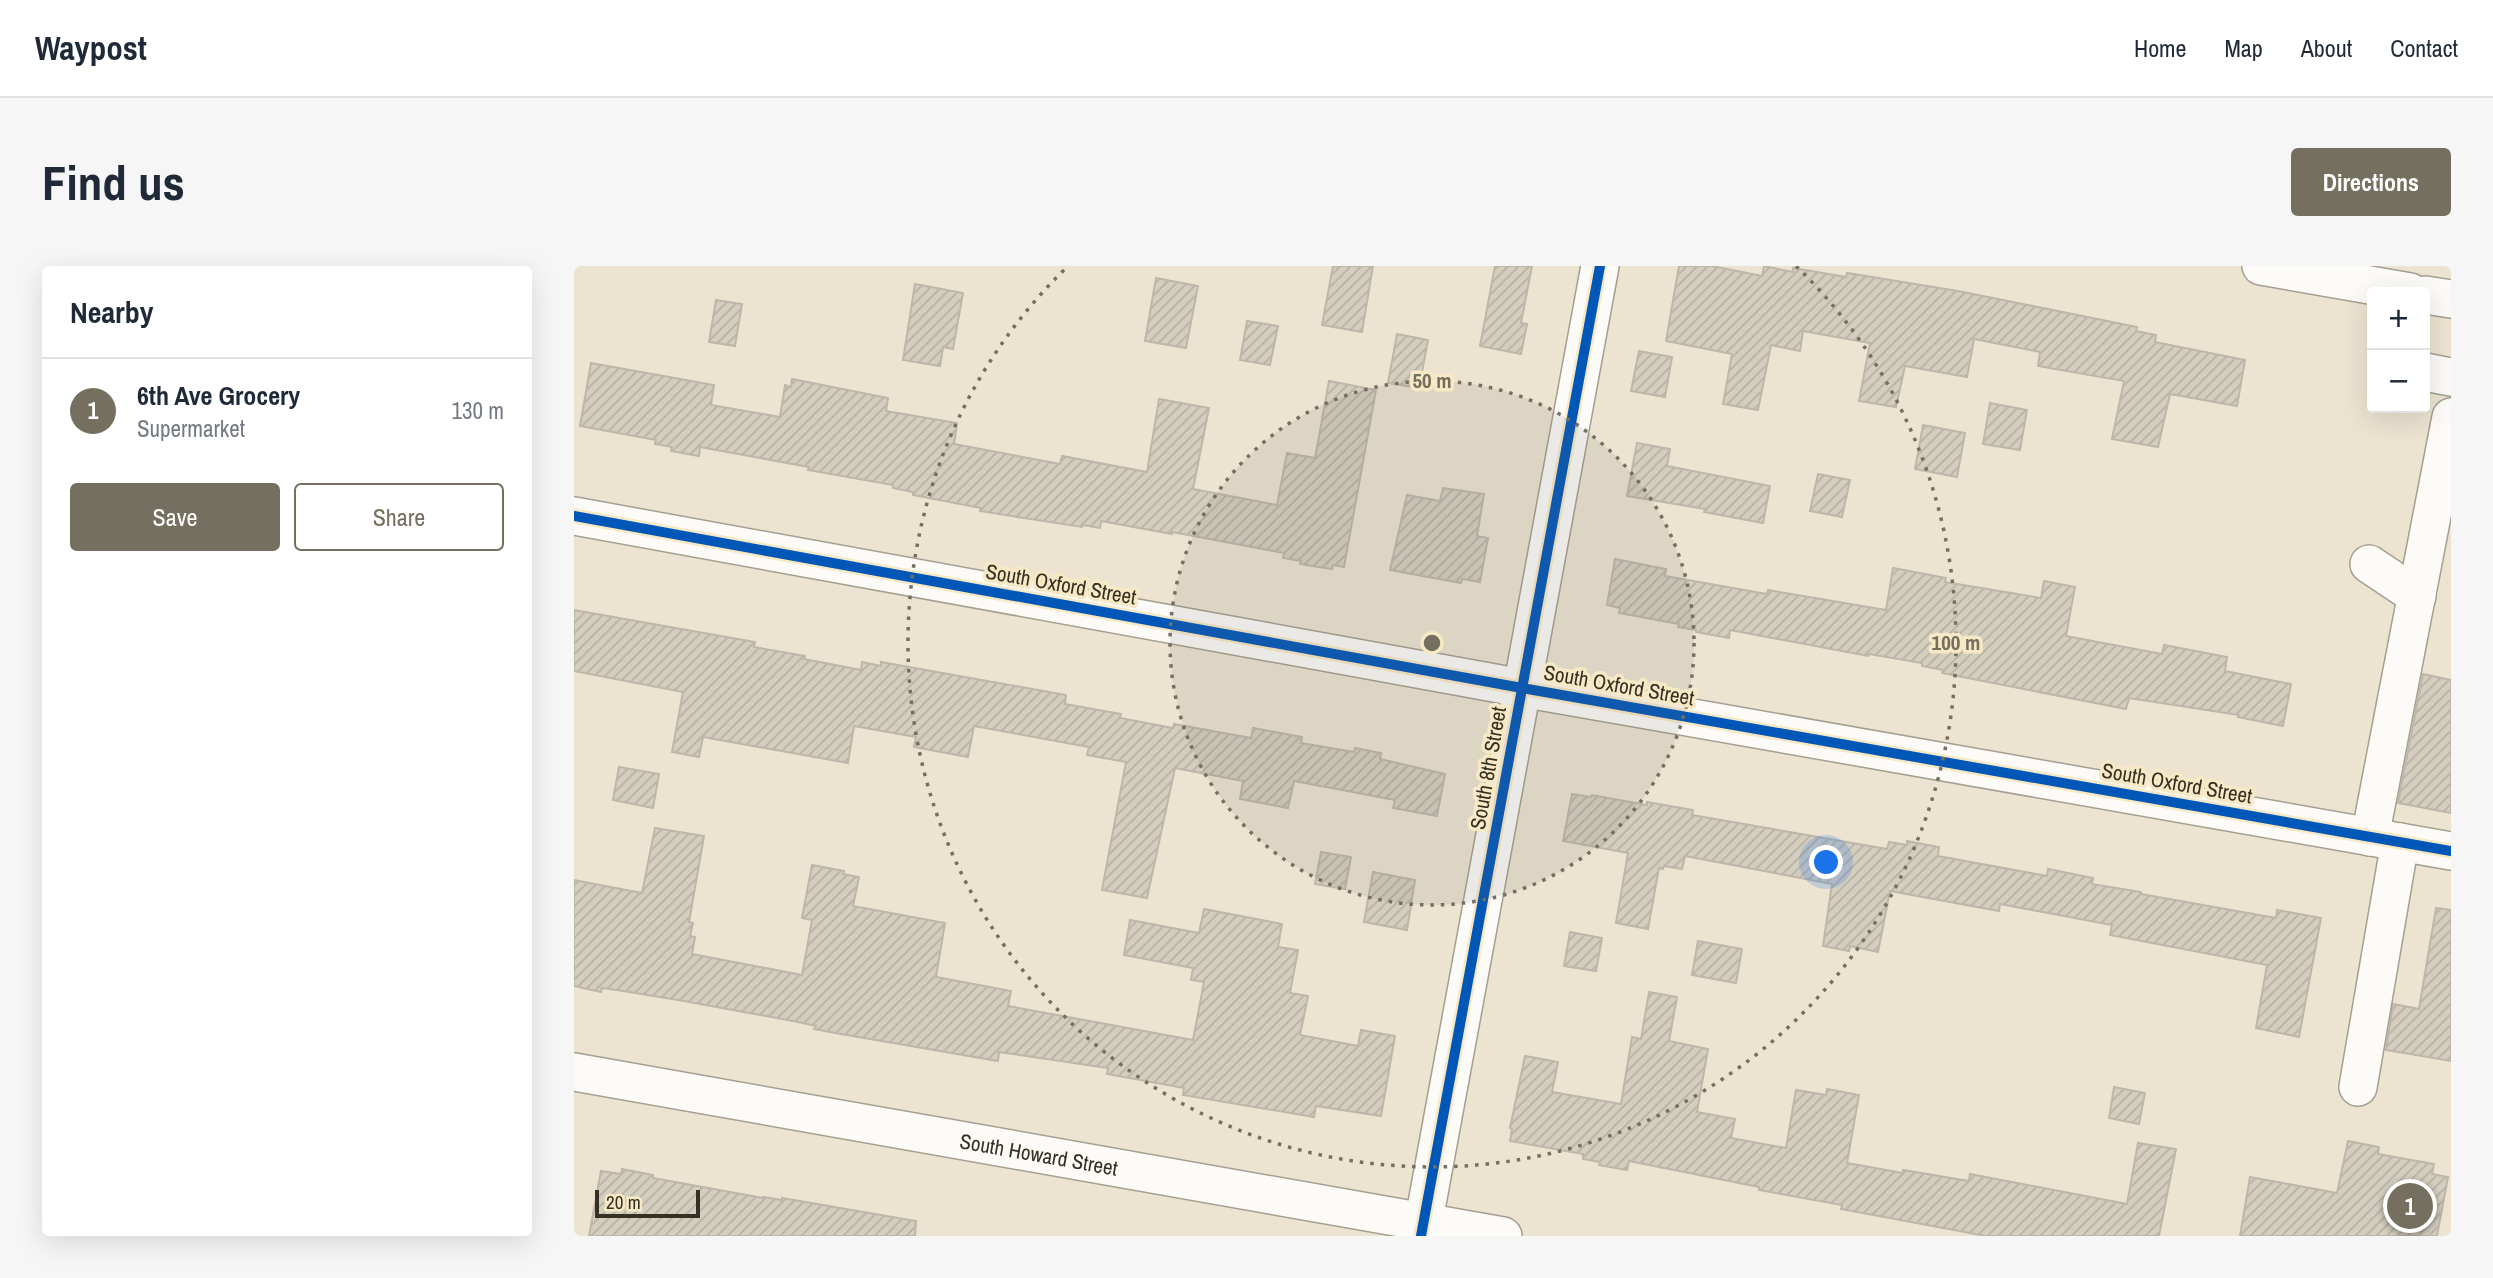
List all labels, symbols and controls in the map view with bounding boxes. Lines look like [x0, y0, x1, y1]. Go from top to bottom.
text: Waypost [35, 26, 147, 70]
text: Home [2134, 32, 2186, 64]
text: Map [2224, 32, 2263, 64]
text: About [2301, 32, 2352, 64]
text: Contact [2390, 32, 2458, 64]
button: Directions [2291, 148, 2451, 216]
text: Find us [42, 149, 185, 215]
map controls [2367, 287, 2430, 413]
button: + [2367, 287, 2430, 350]
text: Nearby [70, 292, 153, 332]
button: − [2367, 350, 2430, 413]
text: 50 m [1412, 366, 1452, 395]
text: 6th Ave Grocery [137, 378, 300, 413]
text: 1 [88, 395, 98, 426]
text: 130 m [452, 395, 504, 426]
text: Supermarket [137, 413, 245, 444]
button: Save [70, 483, 280, 551]
button: Share [294, 483, 504, 551]
street label: South Oxford Street [984, 557, 1139, 612]
text: 100 m [1932, 628, 1980, 657]
centre of rings [1420, 631, 1444, 655]
street label: South Oxford Street [1542, 658, 1697, 713]
street label: South 8th Street [1463, 704, 1513, 832]
street label: South Oxford Street [2100, 756, 2255, 811]
your location [1809, 845, 1843, 879]
street label: South Howard Street [958, 1126, 1120, 1182]
pin: 1 [2387, 1180, 2433, 1232]
scale bar [595, 1187, 700, 1219]
text: 20 m [606, 1189, 641, 1215]

